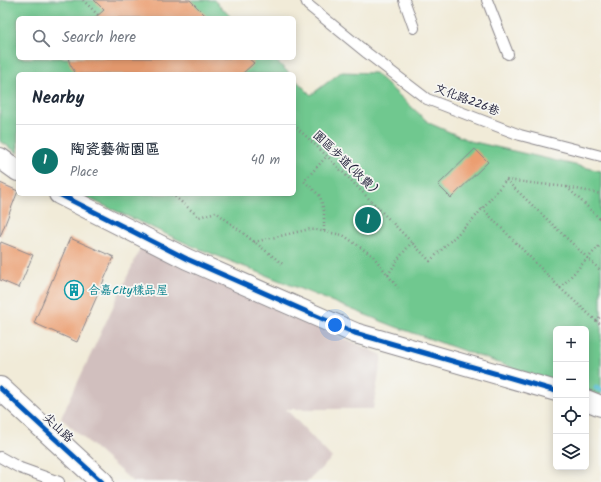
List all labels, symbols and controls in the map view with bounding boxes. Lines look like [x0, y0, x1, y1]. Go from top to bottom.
search box [16, 16, 296, 60]
text: Search here [62, 26, 136, 50]
icon: search [30, 27, 52, 49]
street label: 文化路226巷 [432, 79, 502, 121]
text: Nearby [32, 85, 84, 112]
street label: 園區步道(收費) [308, 126, 382, 198]
text: 陶瓷藝術園區 [70, 138, 160, 162]
text: 1 [43, 150, 47, 171]
text: 40 m [251, 150, 280, 171]
text: Place [70, 162, 98, 183]
pin: 1 [355, 205, 381, 235]
building icon: 合嘉City樣品屋 [63, 279, 85, 301]
place label: 合嘉City樣品屋 [88, 281, 168, 300]
your location [325, 315, 345, 335]
map controls [553, 326, 589, 470]
button: + [553, 326, 589, 362]
button: − [553, 362, 589, 398]
button: locate [553, 398, 589, 434]
street label: 尖山路 [38, 409, 78, 447]
button: layers [553, 434, 589, 470]

